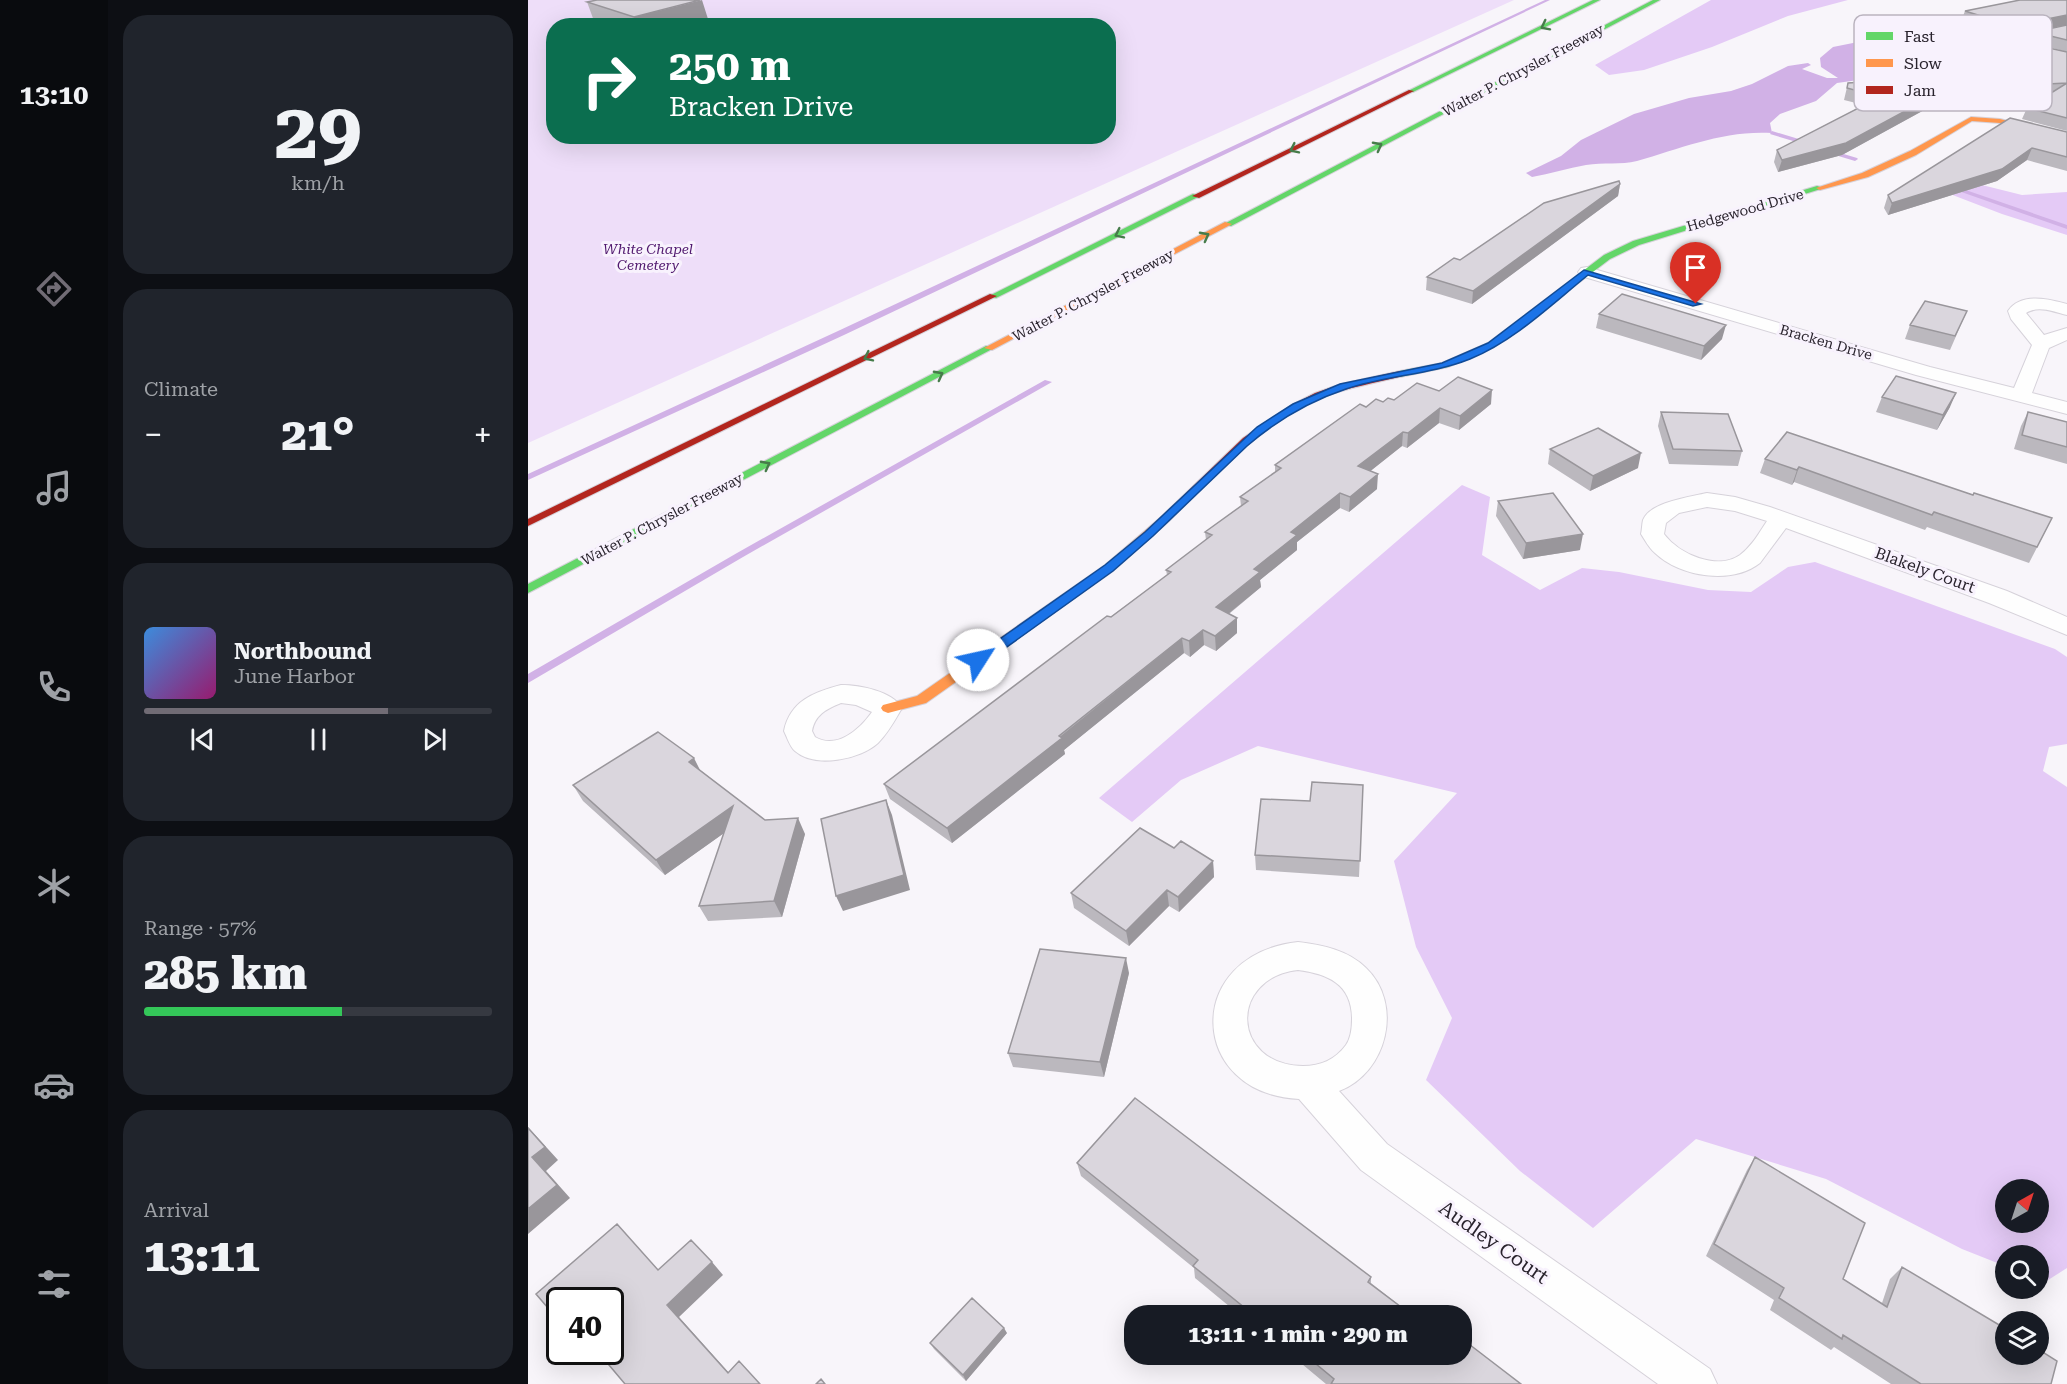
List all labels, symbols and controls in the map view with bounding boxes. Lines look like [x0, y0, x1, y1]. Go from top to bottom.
legend [1854, 15, 2052, 111]
one-way arrow [1540, 19, 1551, 30]
street label: Walter P. Chrysler Freeway [1440, 20, 1607, 119]
text: Fast [1904, 27, 1935, 46]
text: 250 m [669, 41, 791, 90]
icon: right [570, 42, 648, 120]
text: Slow [1904, 54, 1942, 73]
text: 13:10 [20, 79, 88, 111]
text: Jam [1904, 81, 1936, 100]
text: 29 [274, 86, 362, 177]
text: Bracken Drive [669, 91, 853, 123]
one-way arrow [1289, 141, 1300, 153]
one-way arrow [1371, 142, 1382, 153]
text: km/h [291, 171, 345, 195]
street label: Hedgewood Drive [1685, 186, 1806, 234]
one-way arrow [1114, 227, 1125, 239]
one-way arrow [1199, 232, 1209, 243]
park label: White Chapel Cemetery [603, 241, 693, 273]
pin [1670, 242, 1721, 304]
street label: Walter P. Chrysler Freeway [1010, 245, 1177, 344]
icon: arrive [1679, 251, 1712, 284]
icon: directions [33, 268, 75, 310]
street label: Bracken Drive [1778, 321, 1874, 363]
one-way arrow [864, 349, 875, 361]
one-way arrow [933, 371, 943, 382]
text: Climate [144, 377, 218, 401]
text: 21° [282, 408, 355, 461]
text: − [144, 415, 162, 454]
text: + [474, 415, 492, 454]
one-way arrow [760, 461, 770, 472]
icon: music [33, 467, 75, 509]
street label: Walter P. Chrysler Freeway [579, 469, 746, 568]
street label: Blakely Court [1872, 543, 1978, 597]
position arrow [946, 628, 1010, 692]
text: Northbound [234, 639, 372, 664]
text: June Harbor [234, 664, 355, 688]
icon: phone [33, 666, 75, 708]
icon: previous [186, 723, 219, 756]
icon: pause [302, 723, 335, 756]
icon: next [418, 723, 451, 756]
icon: climate [33, 865, 75, 907]
text: Range · 57% [144, 916, 256, 940]
text: 285 km [144, 947, 307, 1000]
icon: car [33, 1064, 75, 1106]
north arrow [1995, 1179, 2049, 1233]
map controls [1995, 1179, 2049, 1365]
street label: Audley Court [1435, 1195, 1554, 1289]
text: Arrival [144, 1198, 209, 1222]
text: 13:11 [144, 1229, 260, 1282]
button: search [1995, 1245, 2049, 1299]
icon: filters [33, 1263, 75, 1305]
speed limit sign: 40 [546, 1287, 624, 1365]
button: layers [1995, 1311, 2049, 1365]
text: 13:11 · 1 min · 290 m [1188, 1322, 1408, 1347]

